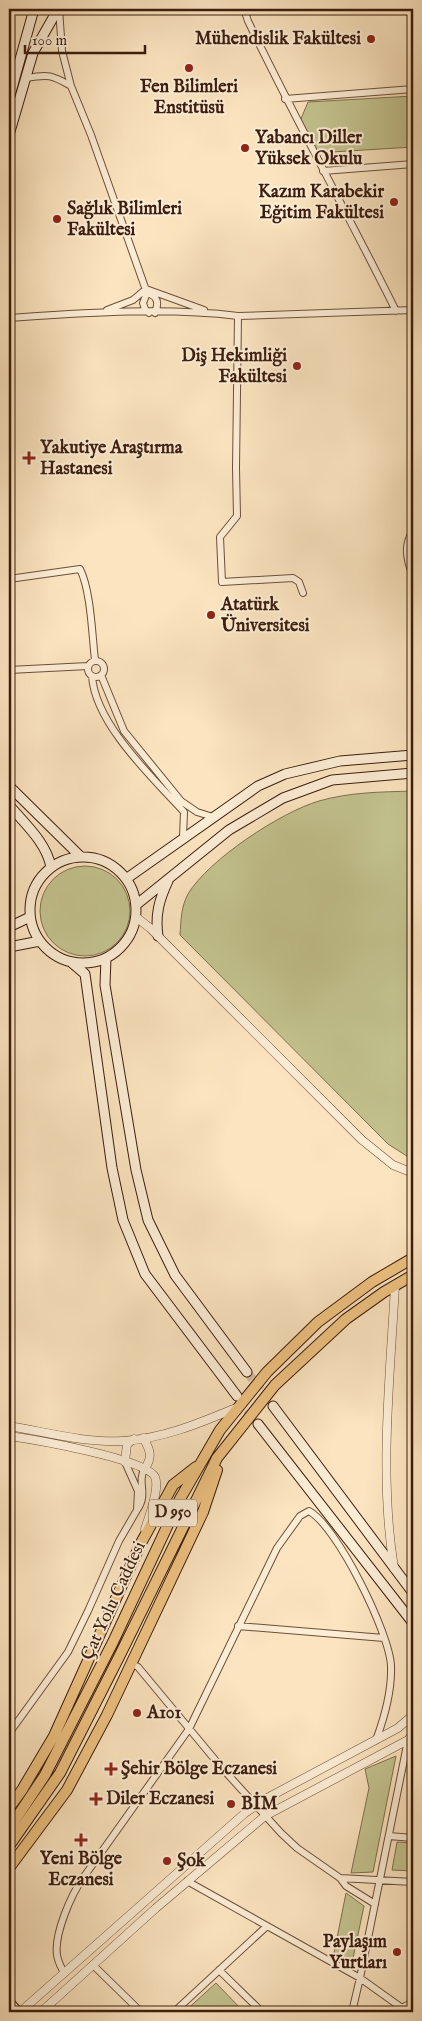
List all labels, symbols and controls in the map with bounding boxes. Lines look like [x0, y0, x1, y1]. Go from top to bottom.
scale bar [25, 22, 145, 54]
place label: Mühendislik Fakültesi [195, 28, 361, 51]
text: 100 m [32, 31, 68, 50]
marker: Mühendislik Fakültesi [365, 33, 377, 45]
marker: Fen Bilimleri Enstitüsü [183, 62, 195, 74]
place label: Fen Bilimleri Enstitüsü [140, 76, 238, 120]
place label: Yabancı Diller Yüksek Okulu [255, 127, 363, 171]
marker: Yabancı Diller Yüksek Okulu [239, 142, 251, 154]
place label: Kazım Karabekir Eğitim Fakültesi [258, 181, 384, 225]
marker: Kazım Karabekir Eğitim Fakültesi [388, 196, 400, 208]
place label: Sağlık Bilimleri Fakültesi [67, 198, 182, 242]
marker: Sağlık Bilimleri Fakültesi [51, 213, 63, 225]
place label: Diş Hekimliği Fakültesi [181, 345, 287, 389]
marker: Diş Hekimliği Fakültesi [291, 360, 303, 372]
place label: Yakutiye Araştırma Hastanesi [40, 437, 184, 481]
marker: Yakutiye Araştırma Hastanesi [22, 451, 36, 465]
place label: Atatürk Üniversitesi [220, 594, 310, 638]
marker: Atatürk Üniversitesi [205, 609, 217, 621]
road number: D 950 [149, 1500, 197, 1526]
street label: Çat Yolu Caddesi [76, 1538, 152, 1664]
place label: A101 [146, 1702, 182, 1725]
marker: A101 [131, 1707, 143, 1719]
place label: Şehir Bölge Eczanesi [121, 1758, 277, 1781]
marker: Şehir Bölge Eczanesi [105, 1763, 117, 1775]
place label: Diler Eczanesi [106, 1788, 214, 1811]
place label: BİM [241, 1791, 278, 1816]
marker: Diler Eczanesi [90, 1793, 102, 1805]
marker: BİM [225, 1798, 237, 1810]
marker: Yeni Bölge Eczanesi [75, 1834, 87, 1846]
place label: Yeni Bölge Eczanesi [40, 1848, 123, 1892]
place label: Şok [177, 1850, 207, 1873]
marker: Şok [161, 1855, 173, 1867]
place label: Paylaşım Yurtları [323, 1931, 387, 1975]
marker: Paylaşım Yurtları [391, 1946, 403, 1958]

